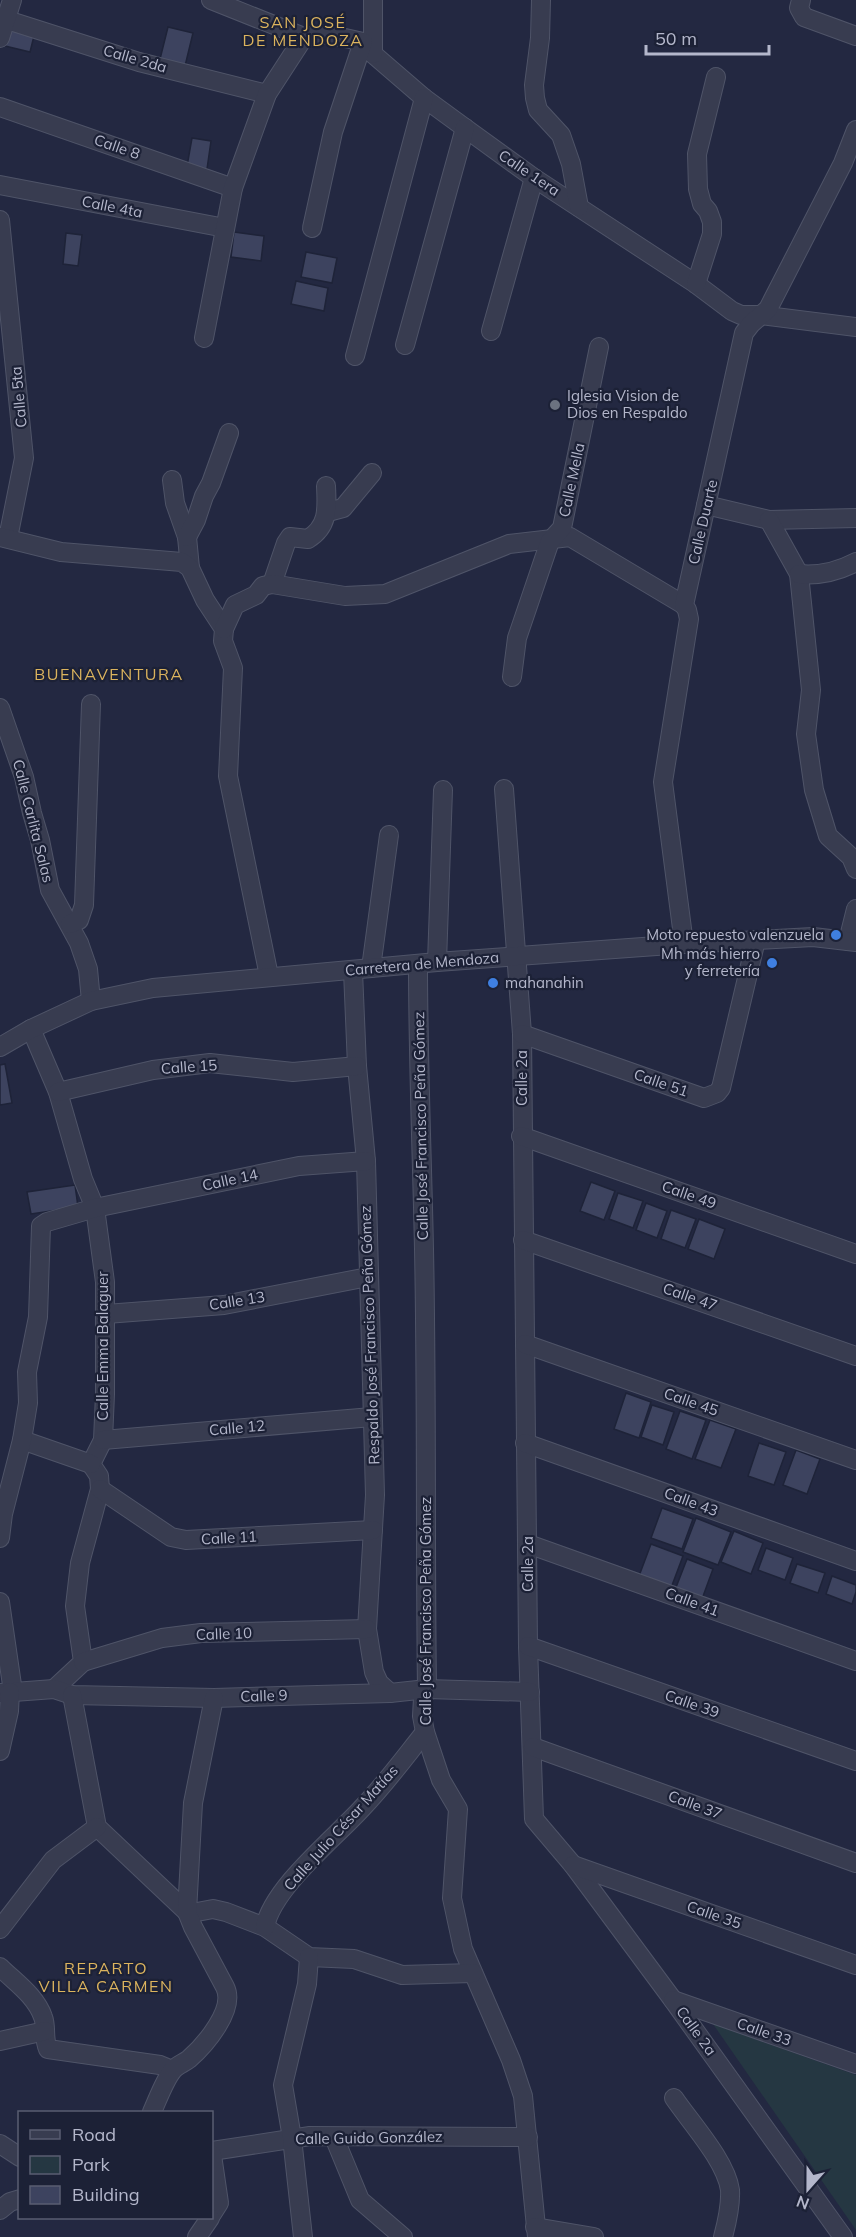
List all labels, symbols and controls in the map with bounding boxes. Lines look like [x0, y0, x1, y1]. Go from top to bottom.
district label: SAN JOSÉ DE MENDOZA [243, 12, 363, 50]
scale bar [646, 18, 769, 56]
text: 50 m [655, 27, 697, 50]
street label: Calle 2da [101, 40, 169, 77]
street label: Calle 8 [92, 130, 143, 163]
street label: Calle 1era [495, 145, 564, 200]
street label: Calle 4ta [80, 191, 144, 222]
street label: Calle 5ta [6, 366, 31, 428]
place label: Iglesia Vision de Dios en Respaldo [567, 386, 688, 422]
marker: Iglesia Vision de Dios en Respaldo [548, 398, 562, 412]
street label: Calle Mella [554, 441, 589, 519]
street label: Calle Duarte [684, 478, 721, 566]
district label: BUENAVENTURA [34, 664, 184, 684]
street label: Calle Carlita Salas [9, 757, 58, 884]
place label: Moto repuesto valenzuela [646, 925, 824, 944]
marker: Moto repuesto valenzuela [829, 928, 843, 942]
place label: Mh más hierro y ferretería [661, 944, 760, 980]
street label: Carretera de Mendoza [344, 947, 500, 980]
marker: Mh más hierro y ferretería [765, 956, 779, 970]
place label: mahanahin [505, 973, 584, 992]
marker: mahanahin [486, 976, 500, 990]
street label: Calle José Francisco Peña Gómez [409, 1011, 432, 1241]
street label: Calle 2a [512, 1050, 531, 1106]
street label: Calle 15 [160, 1055, 218, 1078]
street label: Calle 51 [631, 1064, 691, 1101]
street label: Calle 14 [200, 1164, 259, 1195]
street label: Calle 49 [659, 1176, 719, 1213]
street label: Respaldo José Francisco Peña Gómez [355, 1205, 384, 1465]
street label: Calle Emma Balaguer [93, 1271, 112, 1421]
street label: Calle 47 [660, 1278, 720, 1315]
street label: Calle 13 [208, 1287, 266, 1314]
street label: Calle 45 [661, 1383, 721, 1420]
street label: Calle 12 [208, 1416, 266, 1439]
street label: Calle 43 [662, 1483, 721, 1520]
street label: Calle José Francisco Peña Gómez [416, 1496, 435, 1725]
street label: Calle 11 [200, 1527, 258, 1548]
street label: Calle 2a [518, 1536, 537, 1592]
street label: Calle 41 [663, 1583, 722, 1620]
street label: Calle 10 [196, 1623, 252, 1644]
street label: Calle 9 [240, 1685, 288, 1706]
street label: Calle 39 [662, 1685, 722, 1722]
street label: Calle Julio César Matías [279, 1761, 402, 1894]
street label: Calle 37 [666, 1786, 725, 1823]
street label: Calle 35 [684, 1896, 744, 1933]
district label: REPARTO VILLA CARMEN [39, 1958, 173, 1996]
street label: Calle 2a [672, 2002, 721, 2059]
street label: Calle 33 [734, 2013, 794, 2050]
legend [18, 2111, 213, 2219]
text: Road [72, 2123, 116, 2146]
street label: Calle Guido González [295, 2127, 443, 2148]
text: Park [72, 2153, 111, 2176]
north arrow [778, 2159, 838, 2219]
text: Building [72, 2183, 140, 2206]
text: N [793, 2192, 812, 2215]

